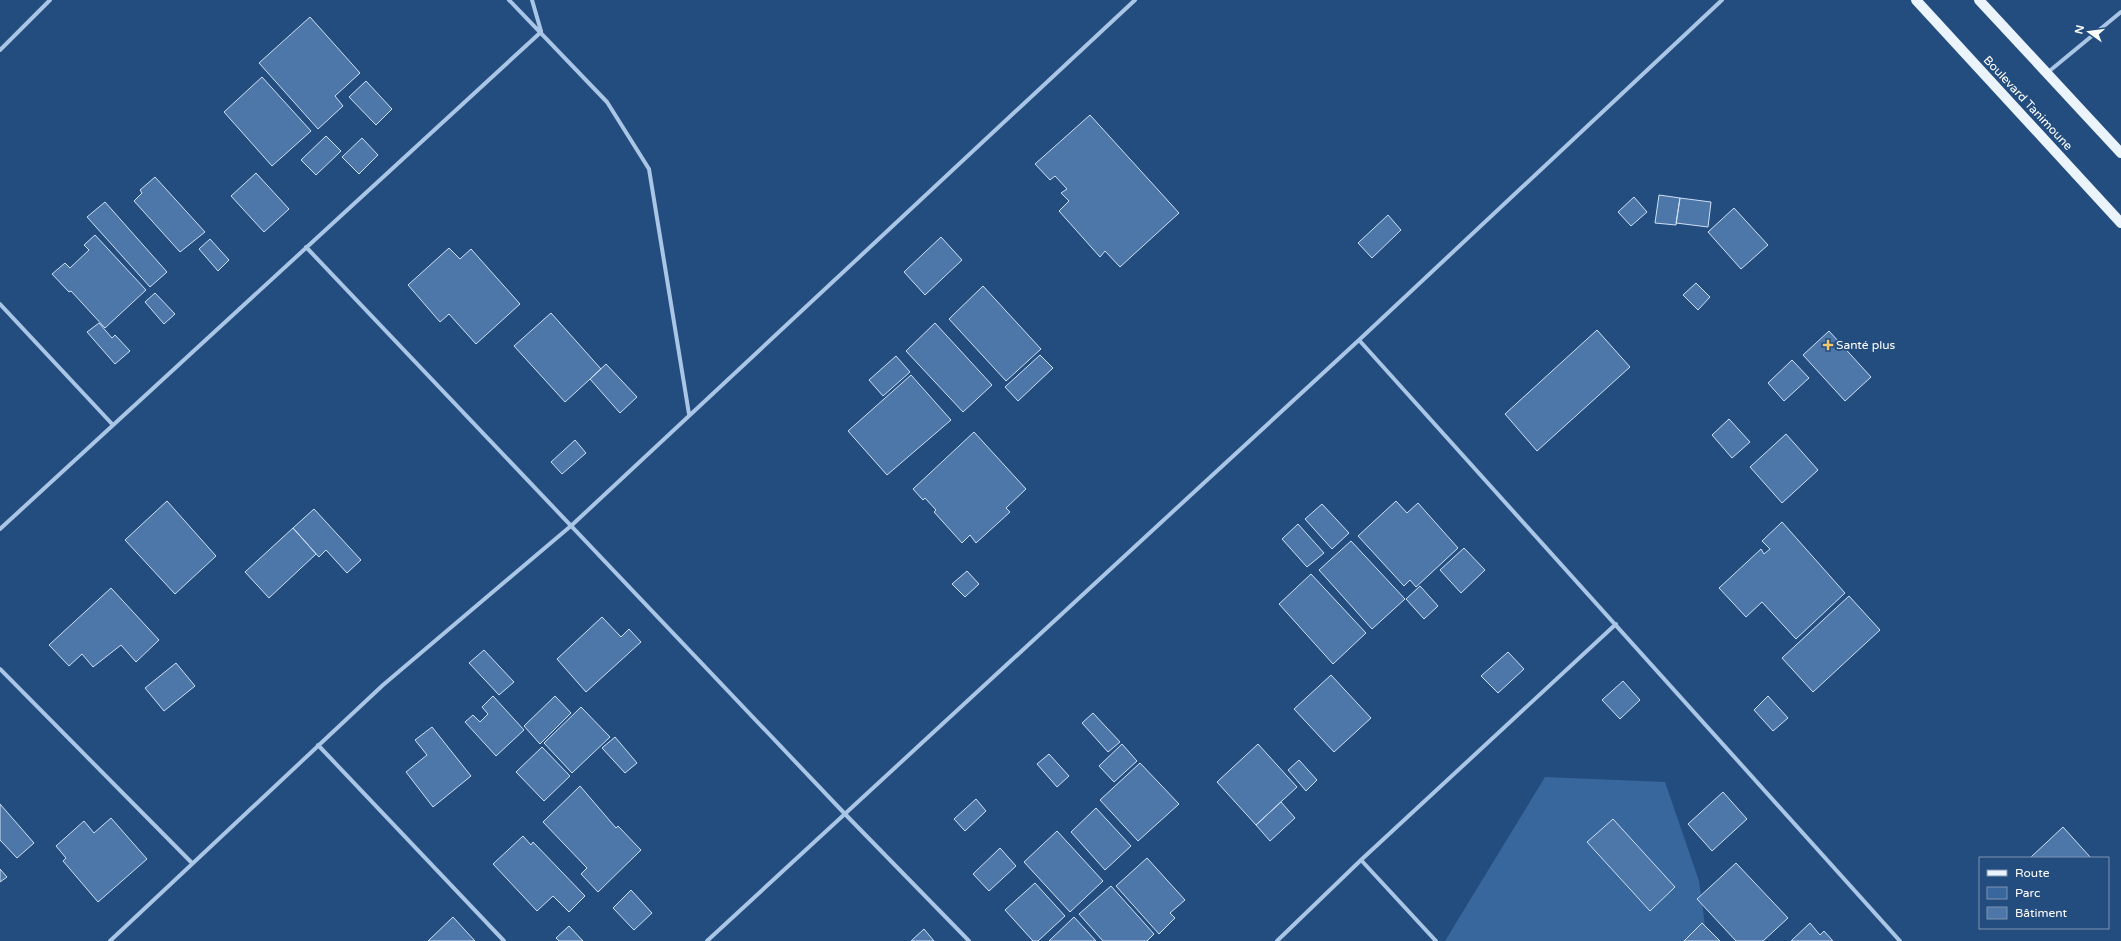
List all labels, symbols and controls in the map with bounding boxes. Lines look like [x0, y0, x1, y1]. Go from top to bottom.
north arrow [2069, 12, 2109, 52]
text: N [2072, 24, 2087, 36]
street label: Boulevard Tanimoune [1981, 53, 2075, 153]
place label: Santé plus [1836, 338, 1896, 352]
marker: Santé plus [1823, 340, 1833, 350]
legend [1979, 857, 2109, 929]
text: Route [2015, 866, 2050, 880]
text: Parc [2015, 886, 2040, 900]
text: Bâtiment [2015, 906, 2067, 920]

